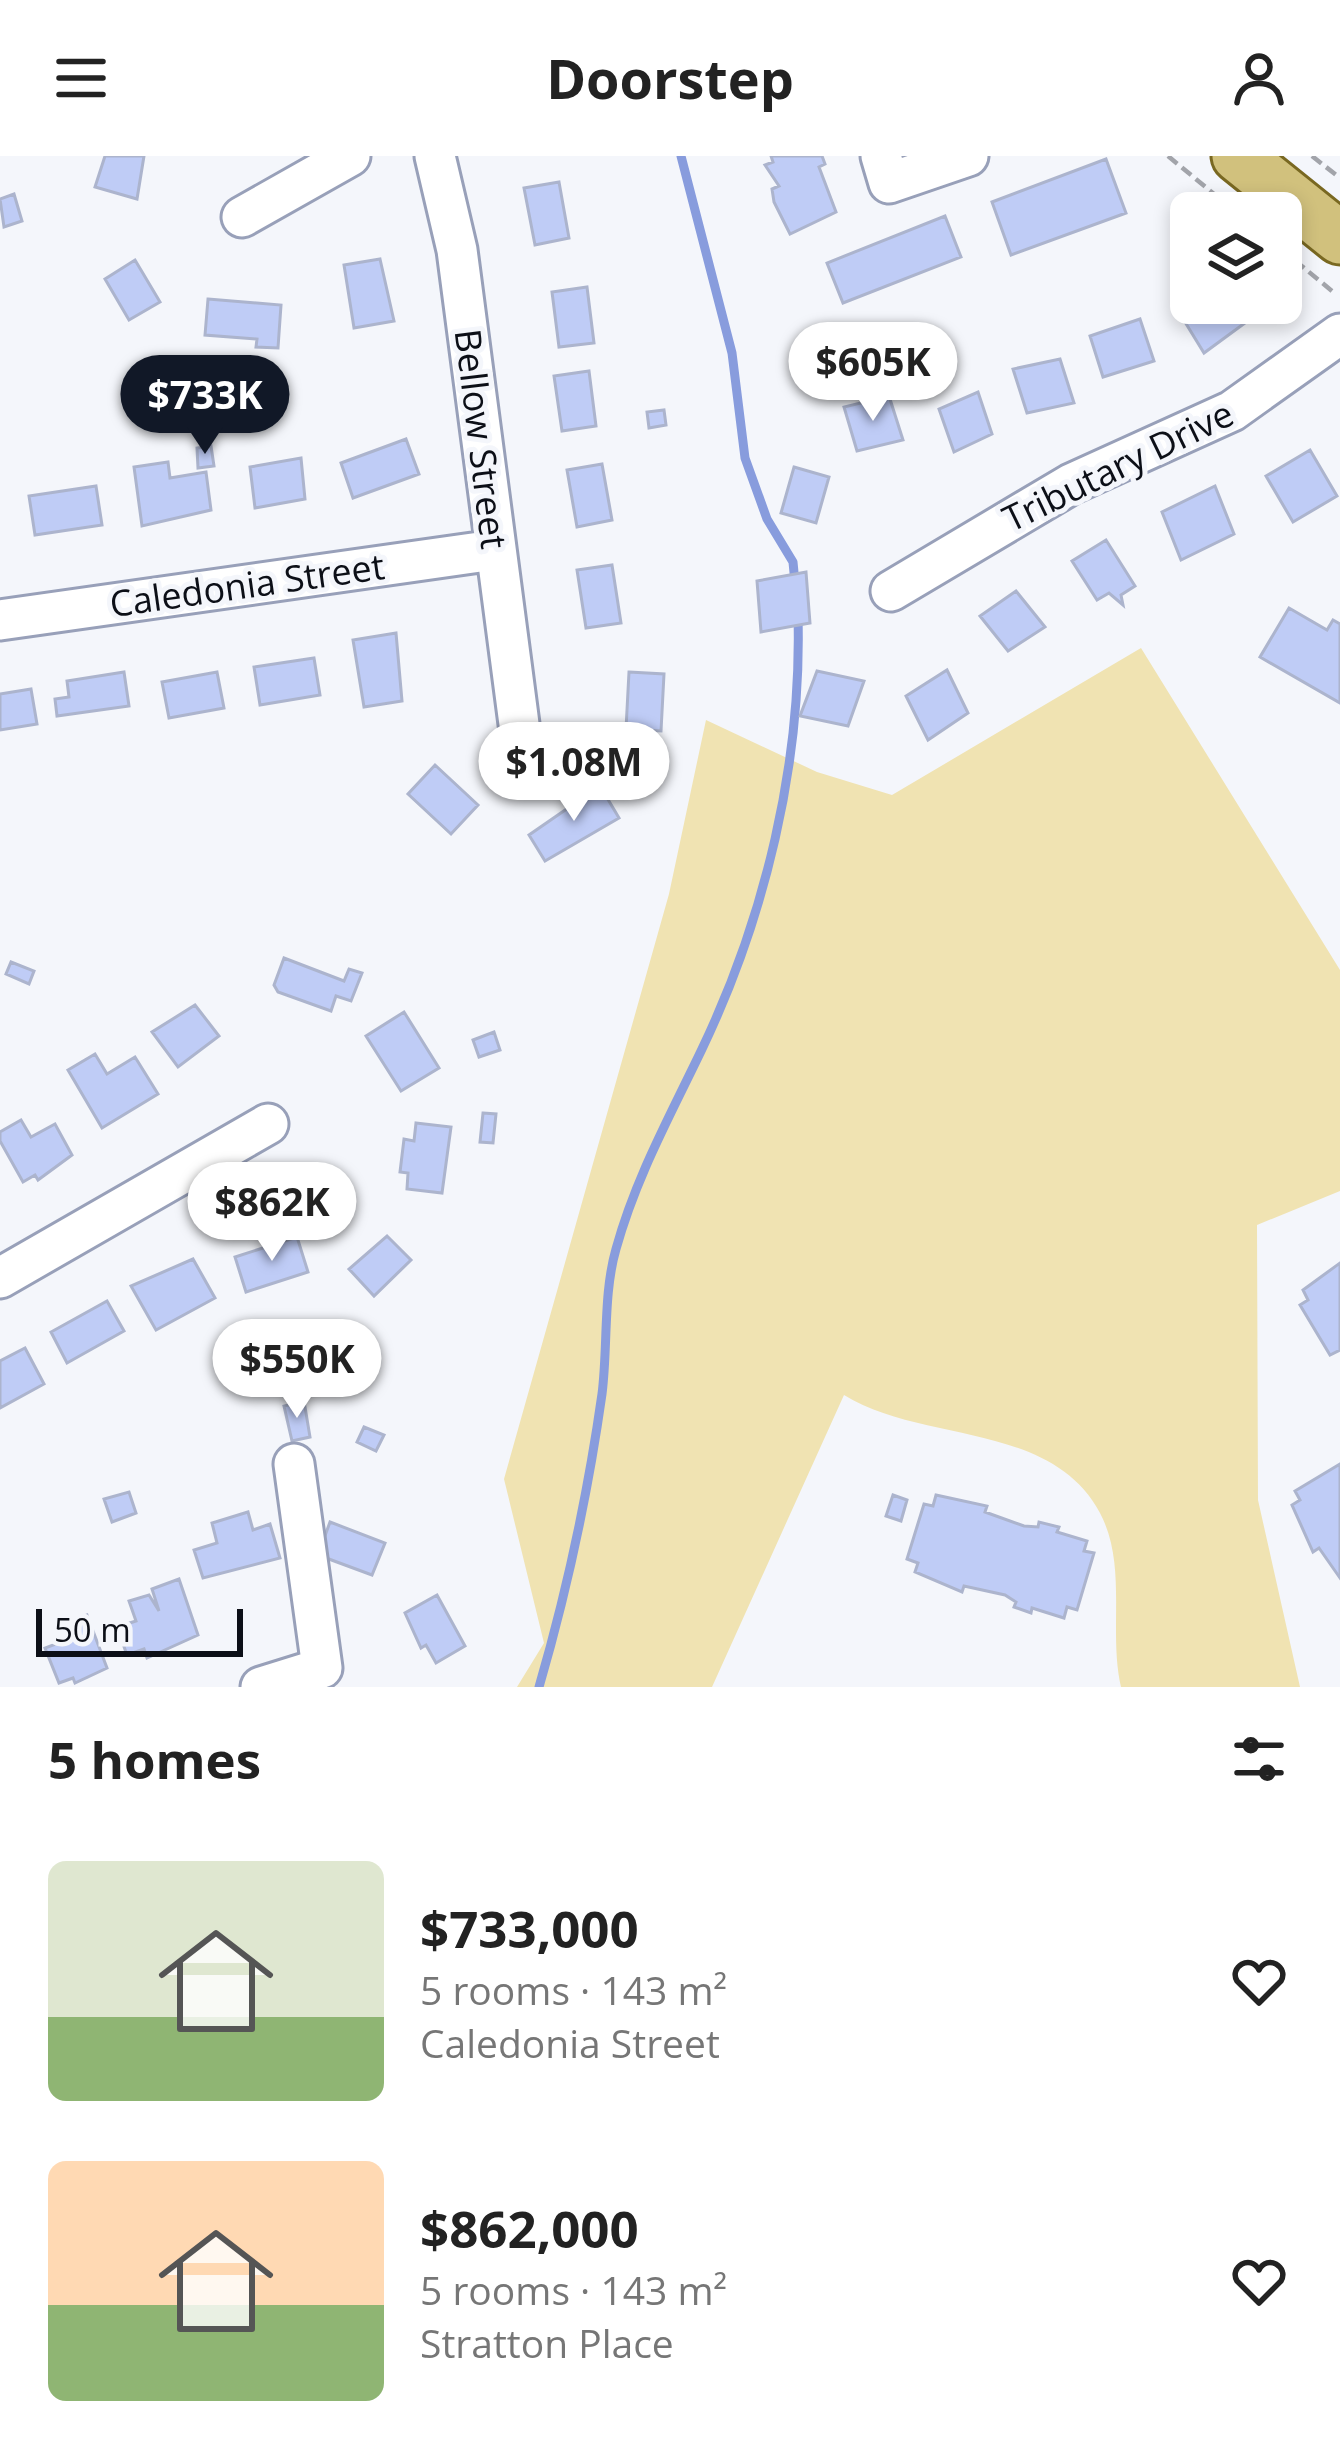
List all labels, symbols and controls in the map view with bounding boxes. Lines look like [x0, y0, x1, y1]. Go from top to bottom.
text: Doorstep [546, 41, 794, 115]
icon: menu [48, 45, 114, 111]
icon: person [1226, 45, 1292, 111]
map controls [1170, 192, 1302, 324]
button: layers [1170, 192, 1302, 324]
pin: $605K [789, 322, 957, 424]
street label: Bellow Street [444, 326, 519, 552]
text: $605K [815, 334, 931, 387]
pin: $733K [121, 355, 289, 457]
text: $733K [147, 367, 263, 420]
street label: Tributary Drive [994, 389, 1241, 543]
street label: Caledonia Street [107, 541, 387, 628]
pin: $1.08M [476, 722, 672, 824]
text: $1.08M [505, 734, 643, 787]
pin: $862K [188, 1162, 356, 1264]
text: $862K [214, 1174, 330, 1227]
pin: $550K [213, 1319, 381, 1421]
text: $550K [239, 1331, 355, 1384]
scale bar [36, 1603, 243, 1656]
text: 50 m [54, 1607, 131, 1652]
text: 5 homes [48, 1724, 261, 1794]
icon: filters [1226, 1726, 1292, 1792]
text: $733,000 [420, 1893, 639, 1963]
icon: home [144, 1909, 288, 2053]
icon: heart [1226, 1948, 1292, 2014]
text: 5 rooms · 143 m² [420, 1963, 727, 2016]
text: Caledonia Street [420, 2016, 720, 2069]
text: $862,000 [420, 2193, 639, 2263]
icon: home [144, 2209, 288, 2353]
icon: heart [1226, 2248, 1292, 2314]
text: 5 rooms · 143 m² [420, 2263, 727, 2316]
text: Stratton Place [420, 2316, 674, 2369]

